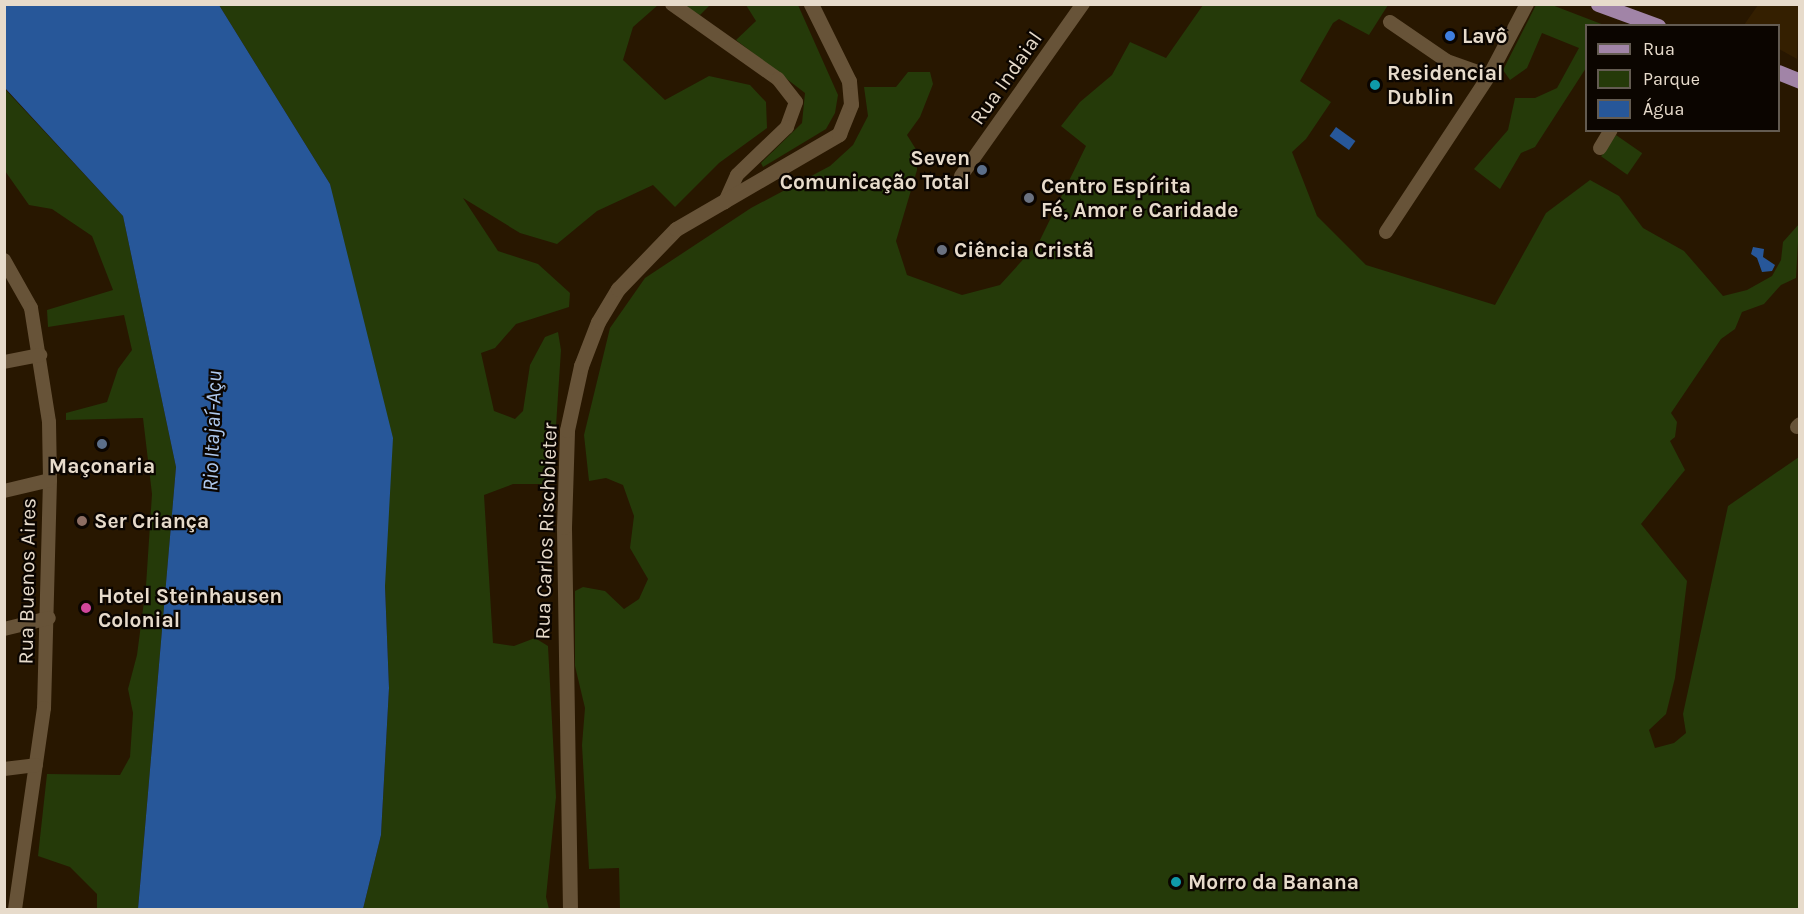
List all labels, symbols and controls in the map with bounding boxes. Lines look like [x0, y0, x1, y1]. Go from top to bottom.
place label: Lavô [1462, 23, 1507, 49]
legend [1585, 24, 1780, 132]
street label: Rua Indaial [965, 26, 1047, 130]
marker: Lavô [1443, 29, 1457, 43]
text: Rua [1643, 38, 1675, 60]
place label: Residencial Dublin [1387, 60, 1503, 110]
text: Parque [1643, 68, 1700, 90]
marker: Residencial Dublin [1368, 78, 1382, 92]
text: Água [1643, 98, 1684, 120]
place label: Seven Comunicação Total [780, 145, 970, 195]
marker: Seven Comunicação Total [975, 163, 989, 177]
place label: Centro Espírita Fé, Amor e Caridade [1041, 173, 1238, 223]
marker: Centro Espírita Fé, Amor e Caridade [1022, 191, 1036, 205]
place label: Ciência Cristã [954, 237, 1094, 263]
marker: Ciência Cristã [935, 243, 949, 257]
water label: Rio Itajaí-Açu [198, 370, 228, 492]
street label: Rua Carlos Rischbieter [530, 422, 562, 640]
marker: Maçonaria [95, 437, 109, 451]
place label: Maçonaria [49, 453, 155, 479]
street label: Rua Buenos Aires [13, 498, 41, 664]
place label: Ser Criança [94, 508, 209, 534]
marker: Ser Criança [75, 514, 89, 528]
place label: Hotel Steinhausen Colonial [98, 583, 282, 633]
marker: Hotel Steinhausen Colonial [79, 601, 93, 615]
place label: Morro da Banana [1188, 869, 1359, 895]
marker: Morro da Banana [1169, 875, 1183, 889]

